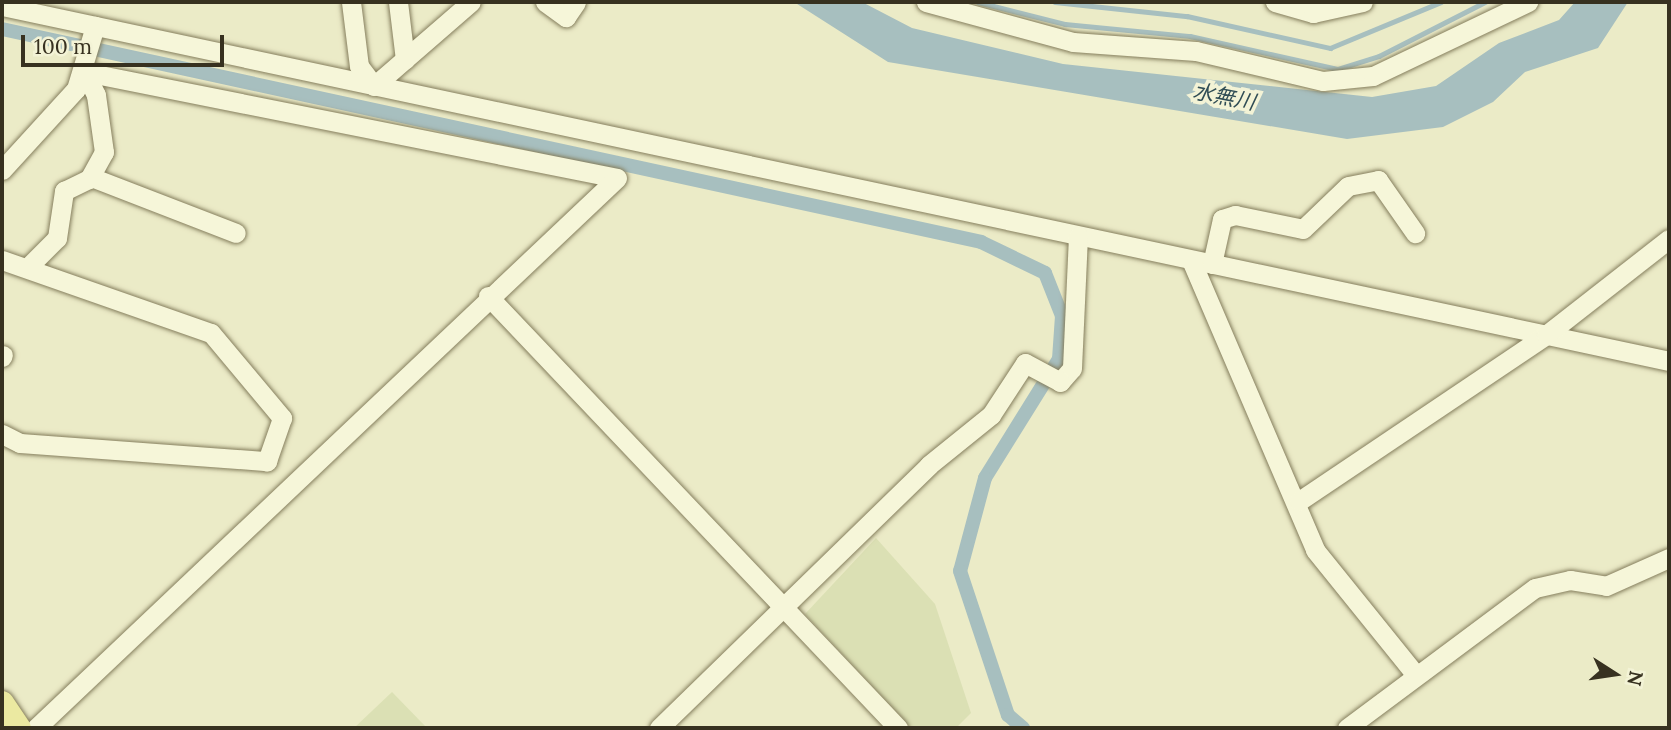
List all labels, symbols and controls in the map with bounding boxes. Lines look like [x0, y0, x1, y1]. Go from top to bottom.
scale bar [24, 21, 228, 65]
text: 100 m [34, 33, 92, 60]
water label: 水無川 [1191, 79, 1257, 115]
north arrow [1580, 639, 1650, 709]
text: N [1622, 669, 1649, 688]

